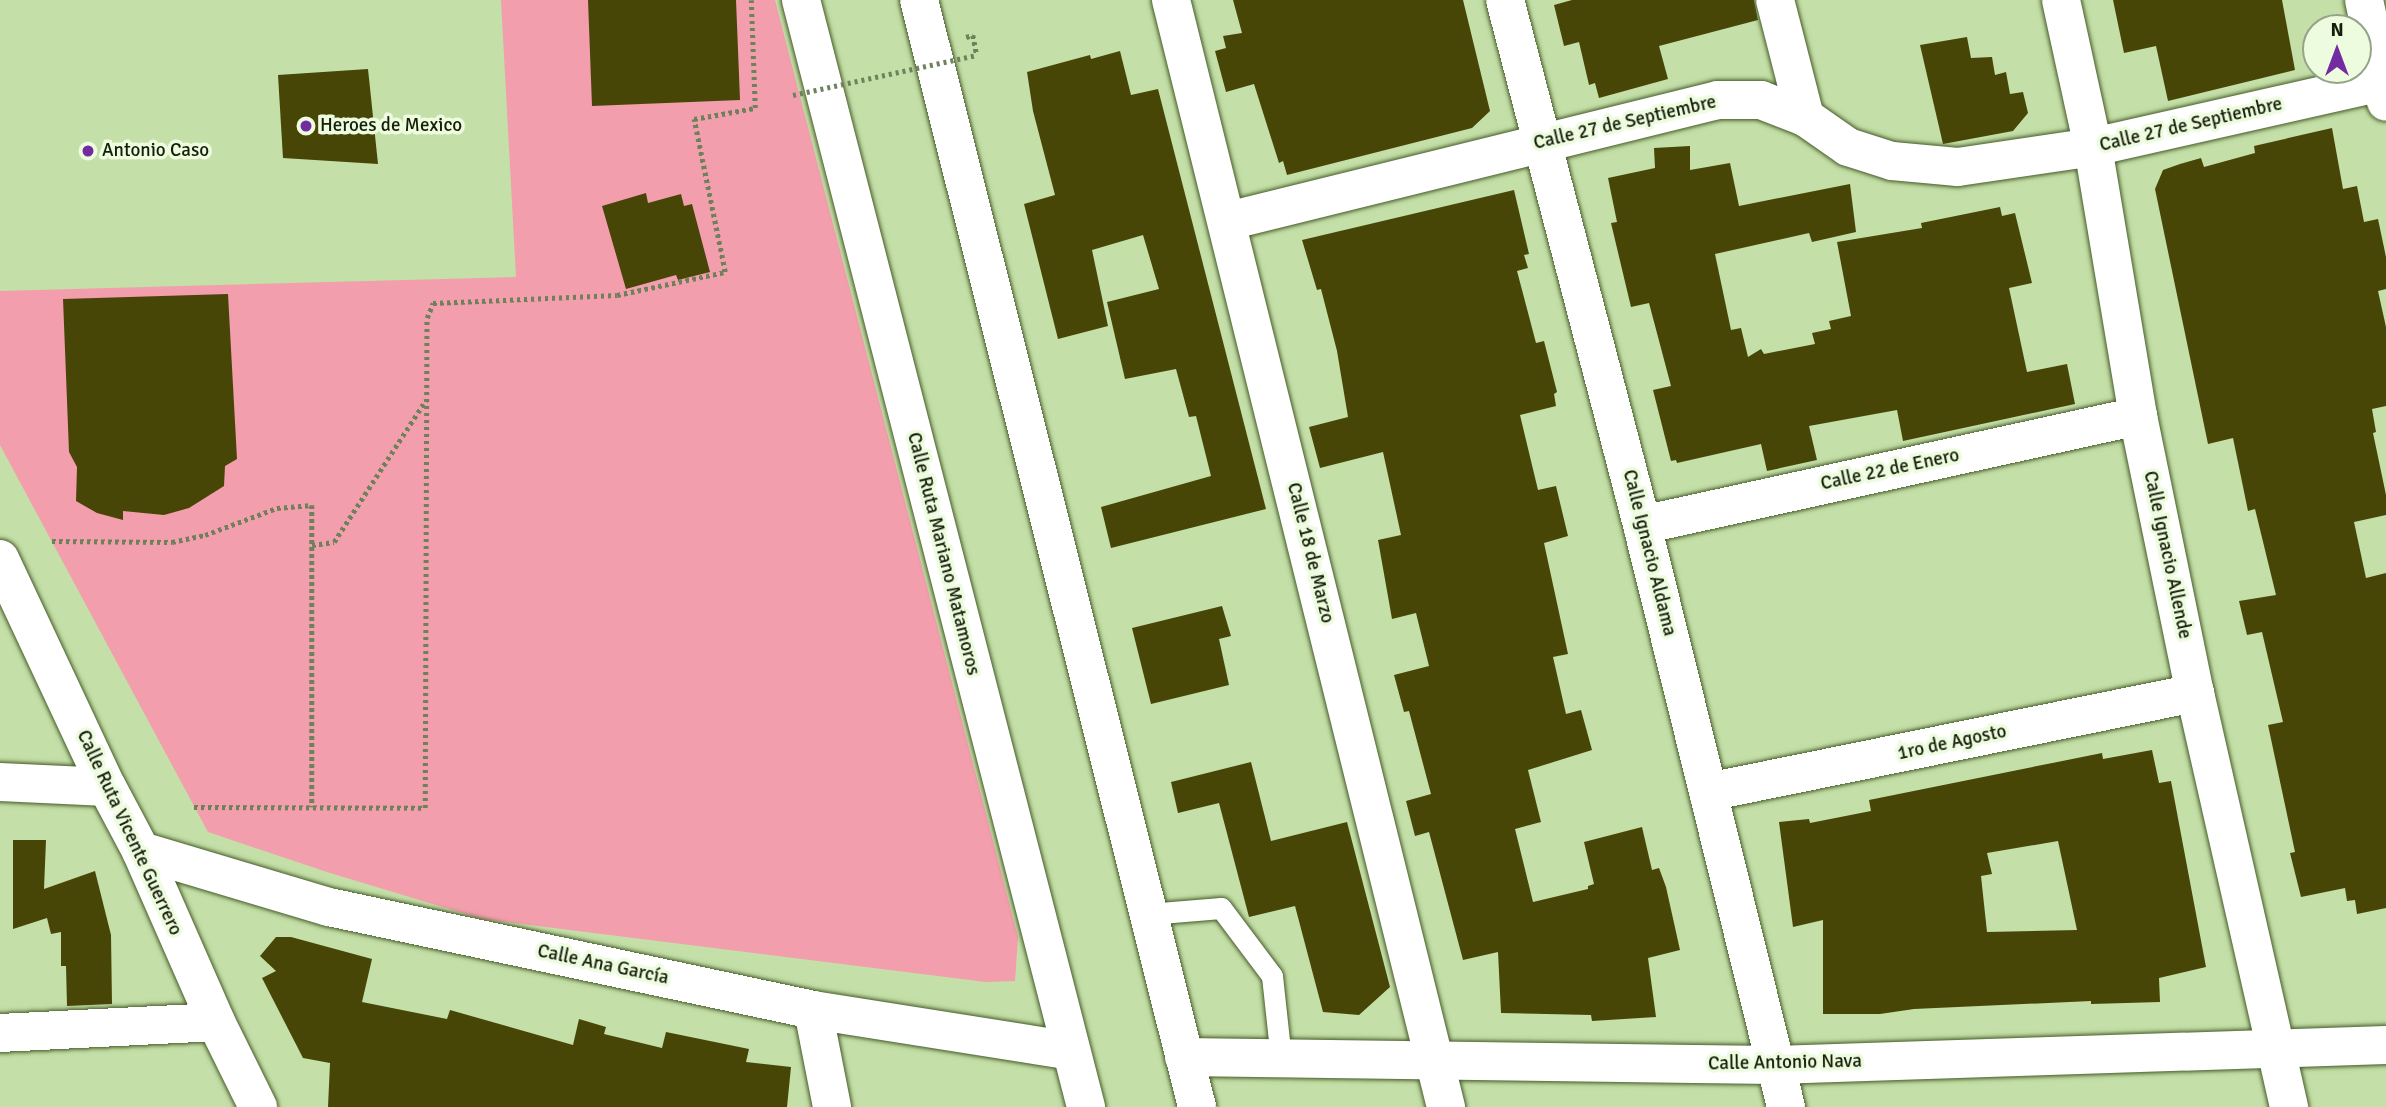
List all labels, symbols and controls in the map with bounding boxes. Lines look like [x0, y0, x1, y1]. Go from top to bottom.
north arrow [2302, 14, 2372, 84]
text: N [2330, 18, 2344, 42]
street label: Calle 27 de Septiembre [1531, 91, 1719, 155]
street label: Calle 27 de Septiembre [2097, 93, 2285, 157]
place label: Heroes de Mexico [320, 115, 462, 137]
marker: Heroes de Mexico [298, 118, 314, 134]
place label: Antonio Caso [102, 140, 209, 162]
marker: Antonio Caso [80, 143, 96, 159]
street label: Calle Ruta Mariano Matamoros [902, 430, 984, 678]
street label: Calle 22 de Enero [1819, 444, 1961, 496]
street label: Calle Ignacio Aldama [1617, 467, 1681, 639]
street label: Calle Ignacio Allende [2138, 469, 2196, 641]
street label: Calle 18 de Marzo [1282, 480, 1338, 626]
street label: 1ro de Agosto [1895, 720, 2009, 766]
street label: Calle Ruta Vicente Guerrero [71, 727, 187, 939]
street label: Calle Ana García [535, 940, 671, 990]
street label: Calle Antonio Nava [1708, 1050, 1862, 1076]

